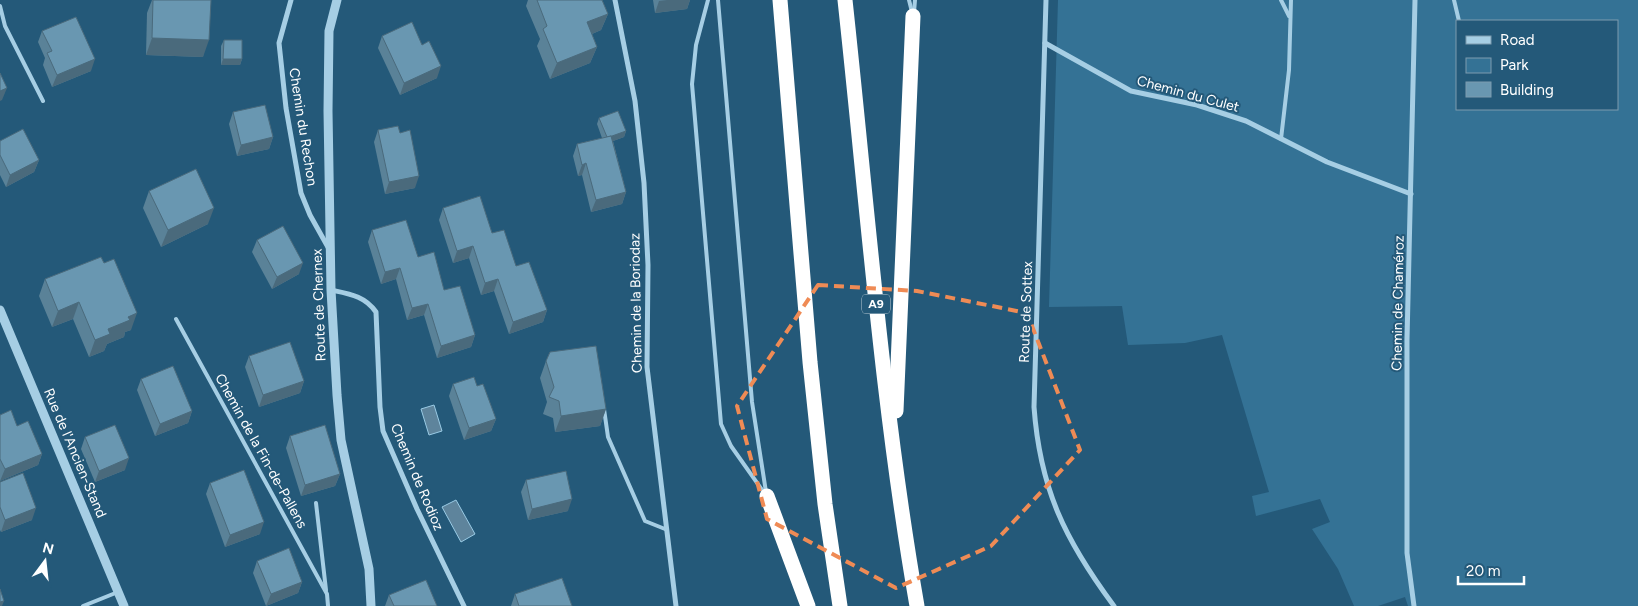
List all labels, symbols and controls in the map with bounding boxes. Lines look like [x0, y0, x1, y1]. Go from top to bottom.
legend [1456, 20, 1618, 110]
text: Road [1500, 31, 1535, 49]
text: Park [1500, 56, 1529, 74]
street label: Chemin du Rechon [285, 67, 321, 187]
street label: Chemin du Culet [1135, 72, 1241, 116]
text: Building [1500, 81, 1554, 99]
street label: Chemin de la Boriodaz [626, 233, 646, 373]
street label: Chemin de Chaméroz [1388, 235, 1408, 371]
street label: Route de Chernex [309, 248, 329, 362]
street label: Route de Sottex [1016, 260, 1036, 363]
road number: A9 [862, 294, 890, 314]
street label: Chemin de la Fin-de-Pallens [211, 371, 311, 531]
street label: Rue de l'Ancien-Stand [40, 386, 110, 520]
street label: Chemin de Rodioz [387, 421, 447, 533]
north arrow [20, 536, 70, 586]
text: N [41, 539, 56, 559]
scale bar [1458, 554, 1524, 586]
text: 20 m [1466, 562, 1500, 580]

